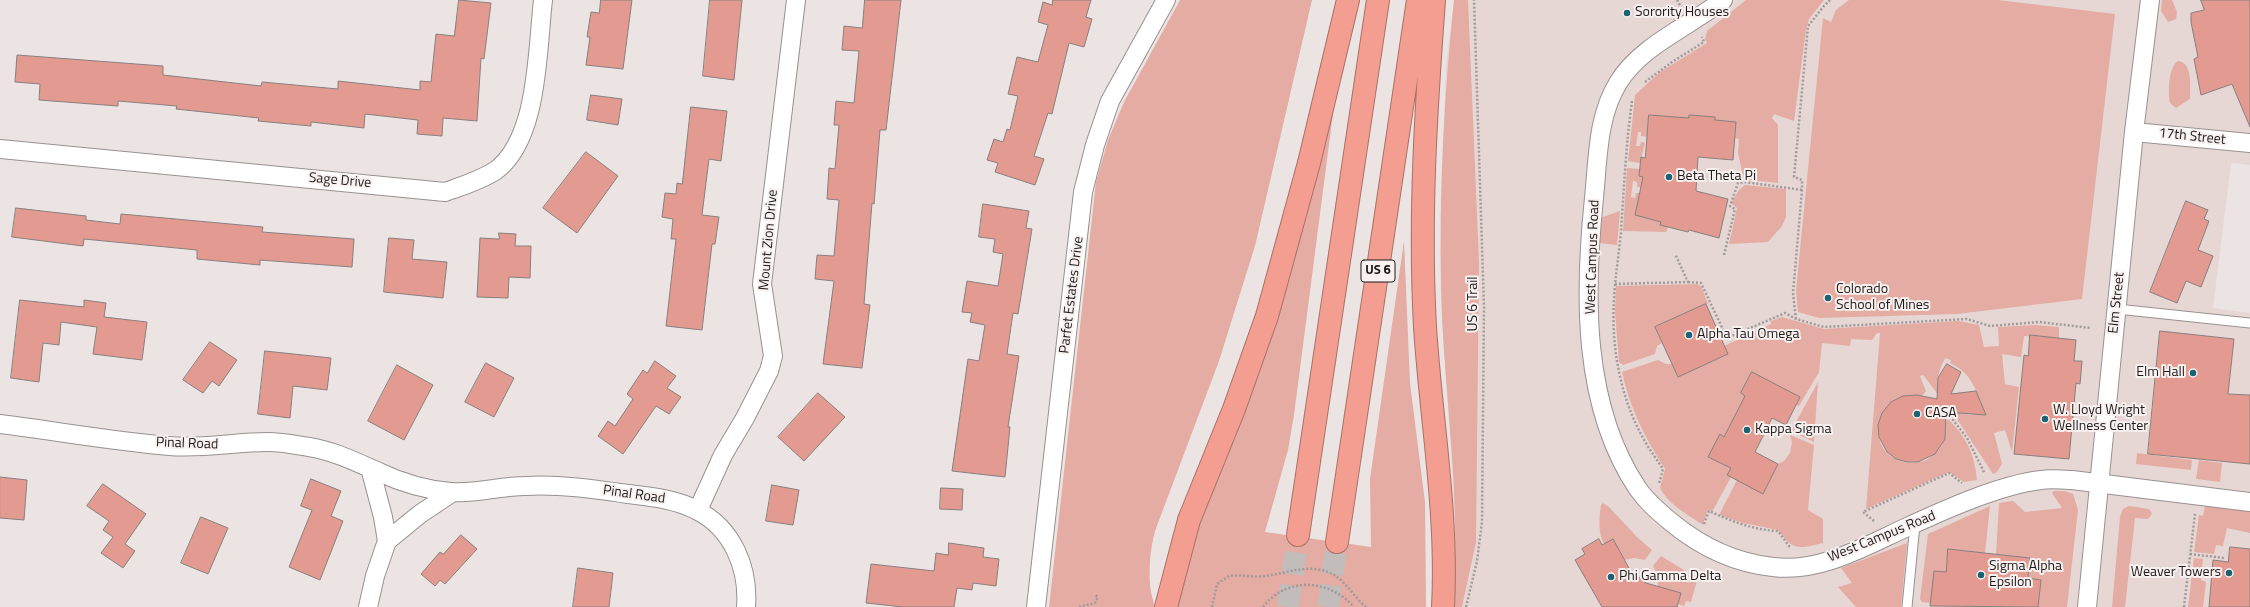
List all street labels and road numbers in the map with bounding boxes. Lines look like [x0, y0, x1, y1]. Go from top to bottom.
street label: 17th Street [2158, 125, 2226, 149]
street label: Sage Drive [308, 170, 372, 192]
street label: Mount Zion Drive [756, 189, 782, 291]
street label: West Campus Road [1583, 199, 1603, 315]
street label: Parfet Estates Drive [1056, 235, 1088, 355]
road number: US 6 [1361, 260, 1395, 282]
street label: Elm Street [2105, 271, 2129, 335]
street label: US 6 Trail [1466, 277, 1482, 331]
street label: Pinal Road [155, 435, 219, 453]
street label: Pinal Road [602, 482, 666, 508]
street label: West Campus Road [1826, 508, 1938, 566]

